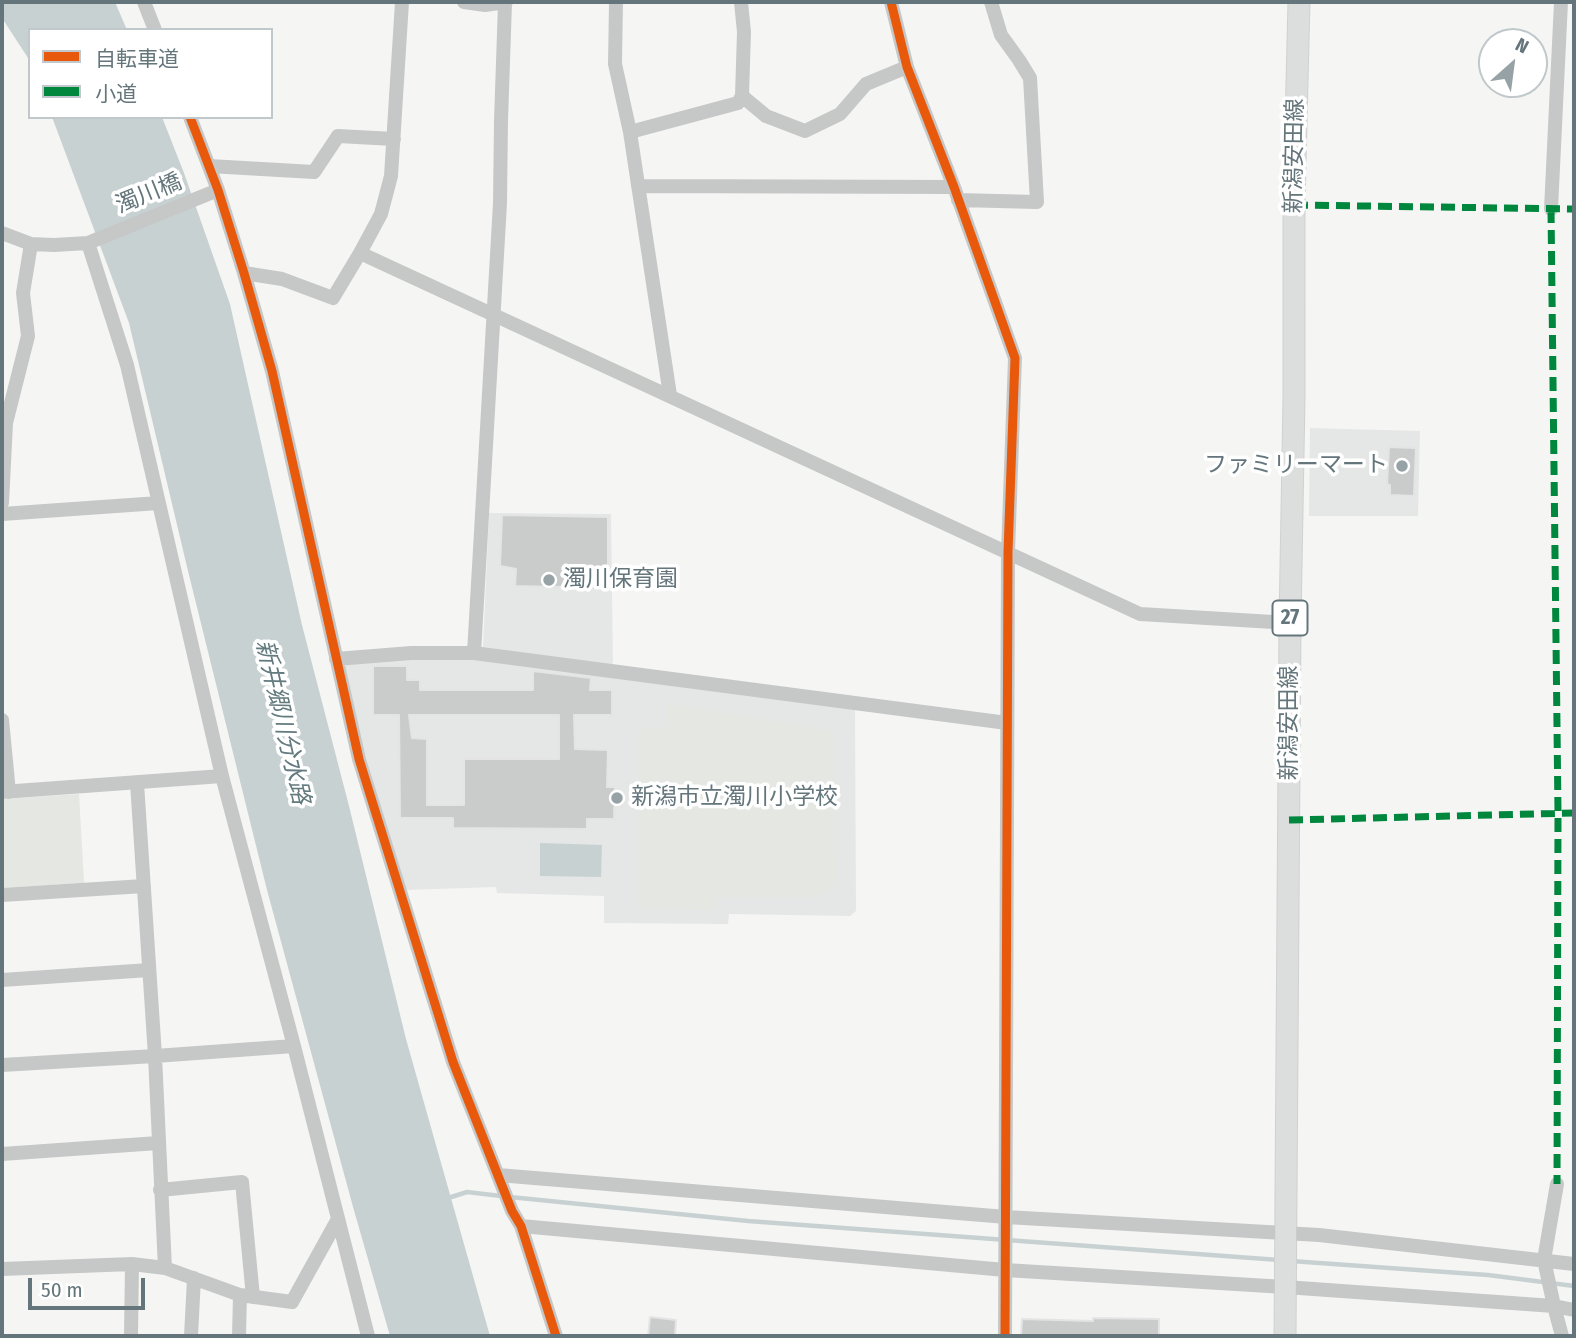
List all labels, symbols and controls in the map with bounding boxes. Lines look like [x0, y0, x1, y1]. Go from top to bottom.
legend [28, 28, 273, 119]
north arrow [1478, 28, 1548, 98]
text: N [1512, 33, 1533, 59]
text: 自転車道 [95, 46, 179, 72]
text: 小道 [95, 81, 137, 107]
street label: 新潟安田線 [1280, 98, 1310, 214]
street label: 濁川橋 [112, 168, 186, 220]
place label: ファミリーマート [1204, 452, 1388, 480]
marker: ファミリーマート [1394, 458, 1410, 474]
place label: 濁川保育園 [563, 566, 678, 594]
marker: 濁川保育園 [541, 572, 557, 588]
road number: 27 [1272, 600, 1308, 636]
water label: 新井郷川分水路 [249, 637, 315, 807]
street label: 新潟安田線 [1276, 666, 1304, 780]
place label: 新潟市立濁川小学校 [631, 784, 838, 812]
marker: 新潟市立濁川小学校 [609, 790, 625, 806]
scale bar [32, 1264, 149, 1308]
text: 50 m [41, 1277, 83, 1303]

